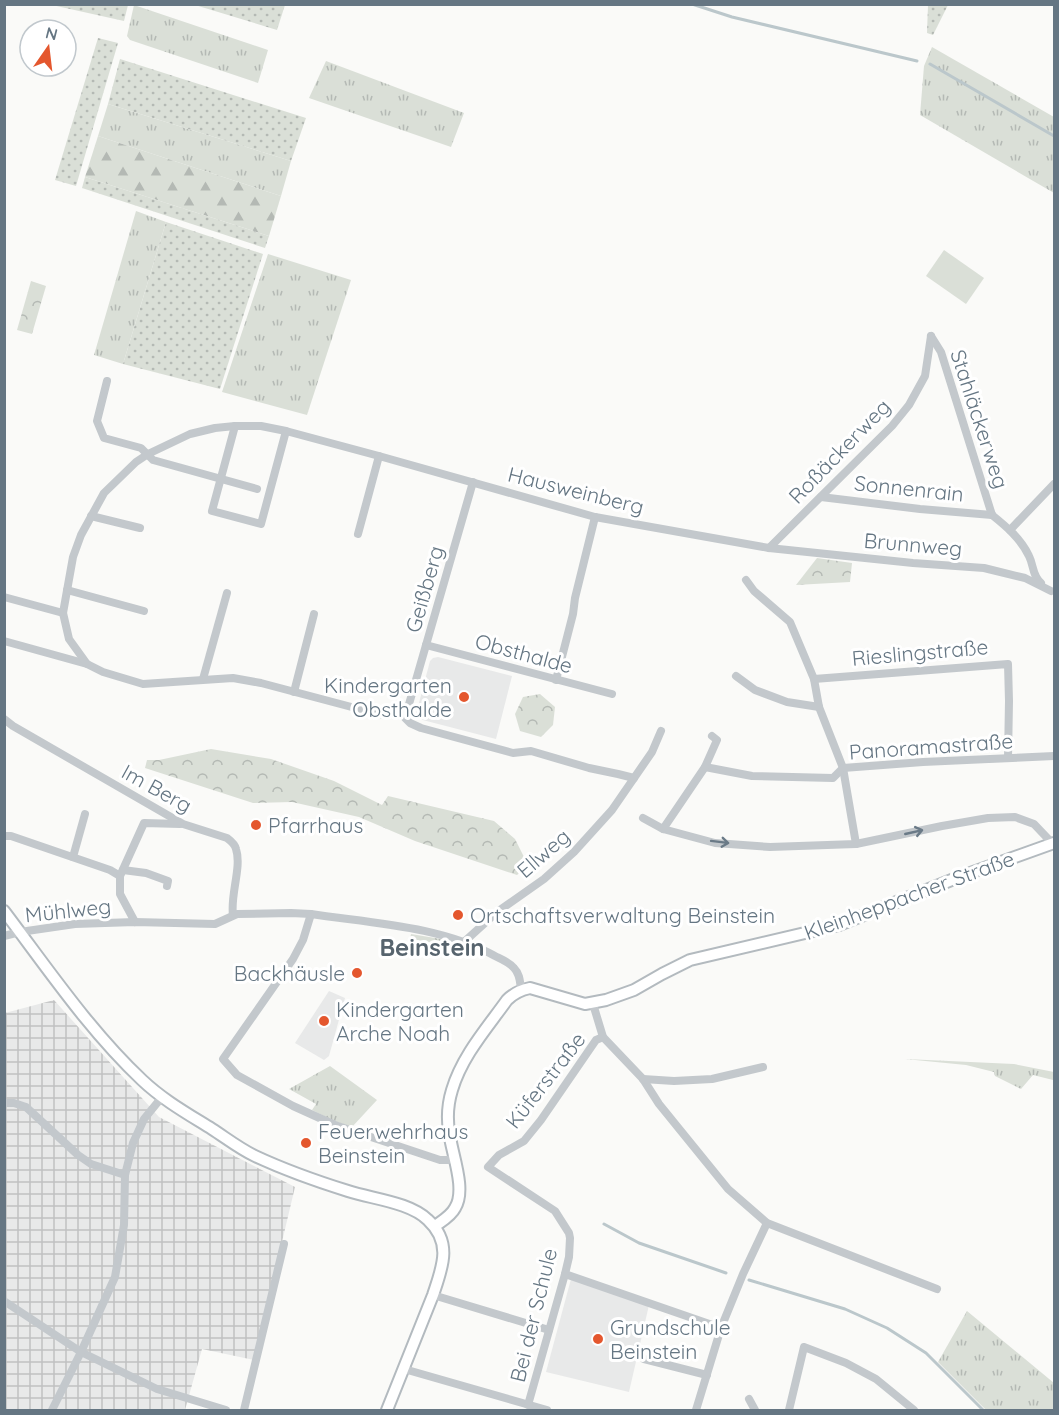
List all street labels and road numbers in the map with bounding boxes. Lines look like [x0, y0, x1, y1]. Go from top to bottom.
street label: Stahläckerweg [945, 346, 1015, 492]
street label: Roßäckerweg [783, 393, 895, 509]
street label: Hausweinberg [505, 461, 647, 519]
street label: Sonnenrain [853, 469, 965, 507]
street label: Brunnweg [863, 527, 963, 561]
street label: Geißberg [399, 543, 449, 635]
street label: Obsthalde [473, 628, 575, 678]
street label: Rieslingstraße [851, 633, 989, 671]
street label: Panoramastraße [848, 727, 1014, 765]
street label: Im Berg [117, 758, 197, 818]
street label: Ellweg [511, 823, 575, 883]
street label: Kleinheppacher Straße [800, 845, 1018, 945]
street label: Mühlweg [24, 893, 112, 927]
street label: Küferstraße [499, 1027, 591, 1133]
street label: Bei der Schule [504, 1245, 562, 1385]

